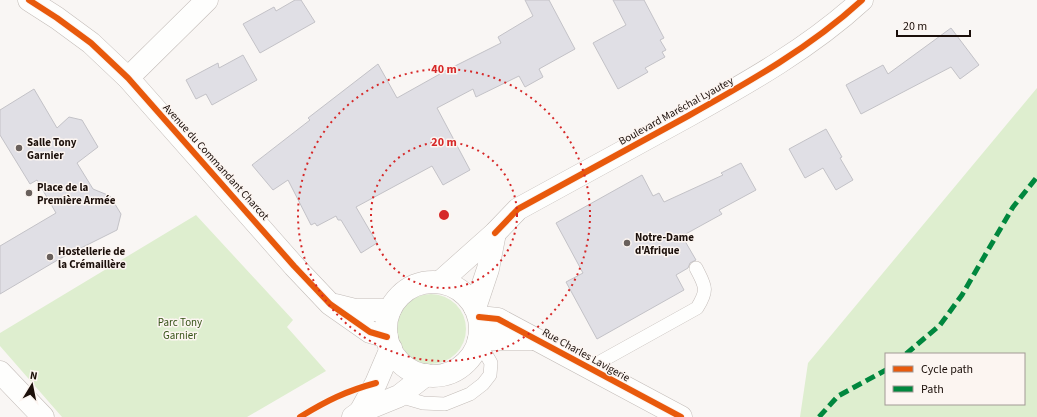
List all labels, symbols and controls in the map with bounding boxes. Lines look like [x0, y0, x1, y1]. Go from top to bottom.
scale bar [897, 12, 970, 38]
text: 20 m [903, 18, 927, 35]
text: 40 m [431, 61, 457, 78]
street label: Boulevard Maréchal Lyautey [616, 73, 736, 149]
street label: Avenue du Commandant Charcot [160, 101, 273, 224]
text: 20 m [431, 134, 457, 151]
place label: Salle Tony Garnier [27, 135, 77, 163]
marker: Salle Tony Garnier [14, 143, 24, 153]
place label: Place de la Première Armée [37, 180, 116, 208]
marker: Place de la Première Armée [24, 188, 34, 198]
centre of rings [437, 208, 451, 222]
place label: Notre-Dame d'Afrique [635, 230, 694, 258]
marker: Notre-Dame d'Afrique [622, 238, 632, 248]
place label: Hostellerie de la Crémaillère [58, 244, 126, 272]
marker: Hostellerie de la Crémaillère [45, 252, 55, 262]
park label: Parc Tony Garnier [158, 315, 202, 343]
street label: Rue Charles Lavigerie [539, 325, 633, 386]
legend [885, 353, 1025, 405]
text: Cycle path [921, 361, 973, 378]
north arrow [12, 365, 52, 405]
text: N [29, 368, 39, 384]
text: Path [921, 381, 944, 398]

